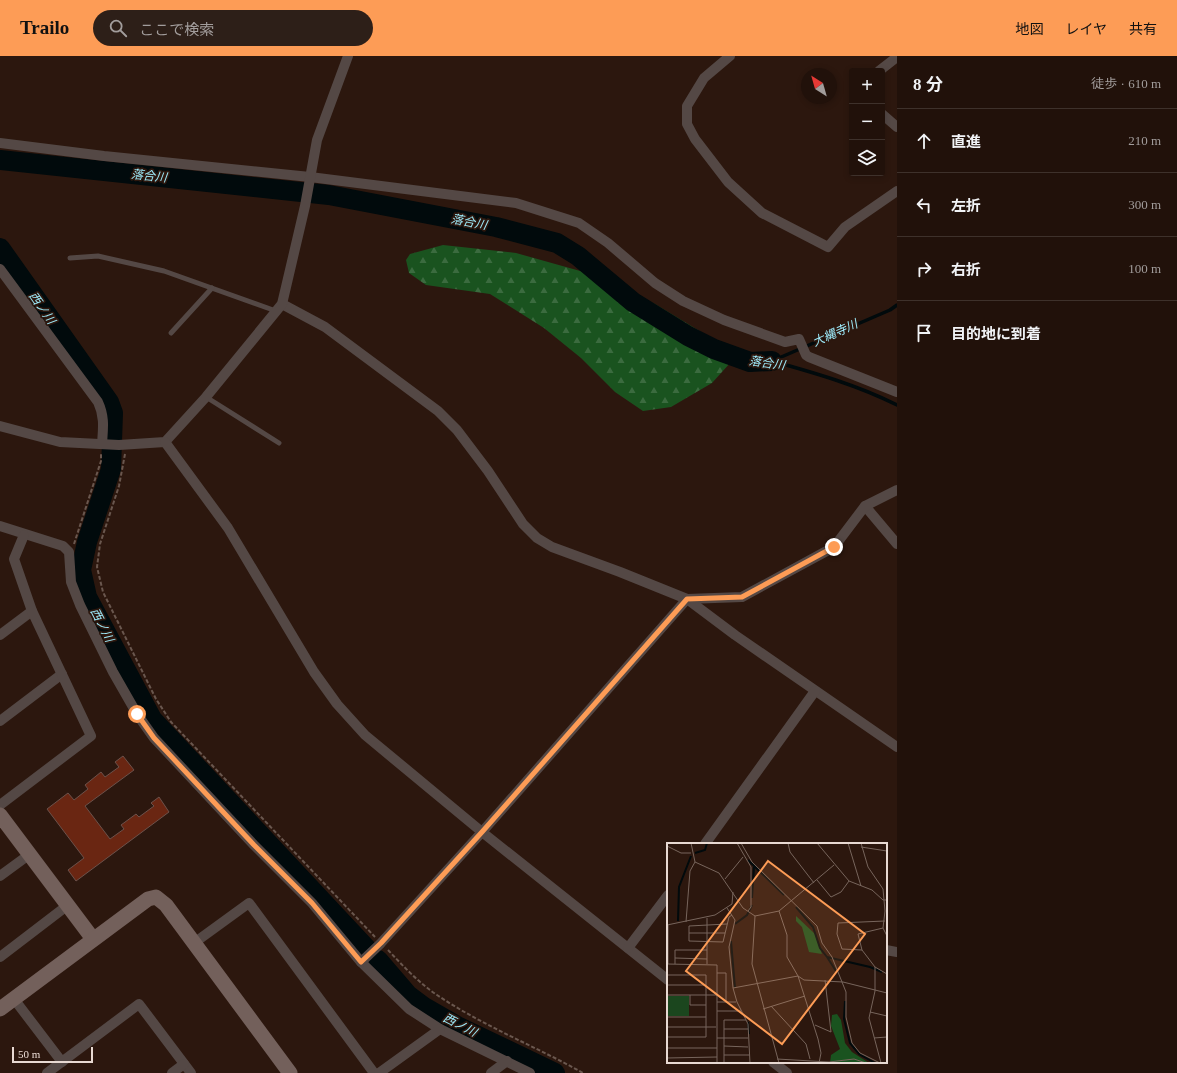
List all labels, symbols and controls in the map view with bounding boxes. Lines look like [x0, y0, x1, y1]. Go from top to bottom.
search box [93, 10, 373, 46]
text: Trailo [20, 17, 69, 38]
icon: search [107, 17, 129, 39]
text: ここで検索 [139, 22, 214, 38]
text: 地図 [1015, 22, 1043, 37]
text: レイヤ [1065, 22, 1107, 37]
text: 共有 [1129, 22, 1157, 37]
north arrow [801, 68, 837, 104]
map controls [849, 68, 885, 176]
button: + [849, 68, 885, 104]
text: 8 分 [913, 75, 943, 94]
text: 徒歩 · 610 m [1091, 76, 1161, 91]
button: − [849, 104, 885, 140]
icon: ahead [913, 130, 935, 152]
text: 210 m [1128, 133, 1161, 148]
text: 直進 [951, 134, 981, 150]
button: layers [849, 140, 885, 176]
water label: 落合川 [130, 167, 170, 185]
icon: left [913, 194, 935, 216]
text: 300 m [1128, 197, 1161, 212]
text: 左折 [951, 198, 981, 214]
water label: 落合川 [450, 212, 490, 233]
icon: right [913, 258, 935, 280]
text: 100 m [1128, 261, 1161, 276]
text: 右折 [951, 262, 981, 278]
water label: 西ノ川 [26, 289, 59, 328]
water label: 大縄寺川 [810, 316, 862, 349]
icon: arrive [913, 322, 935, 344]
text: 目的地に到着 [951, 326, 1041, 342]
water label: 落合川 [748, 354, 788, 373]
route end [825, 538, 843, 556]
water label: 西ノ川 [88, 606, 117, 646]
route start [128, 705, 146, 723]
inset map [667, 843, 887, 1063]
water label: 西ノ川 [441, 1011, 481, 1040]
scale bar [12, 1045, 93, 1064]
text: 50 m [18, 1048, 40, 1060]

